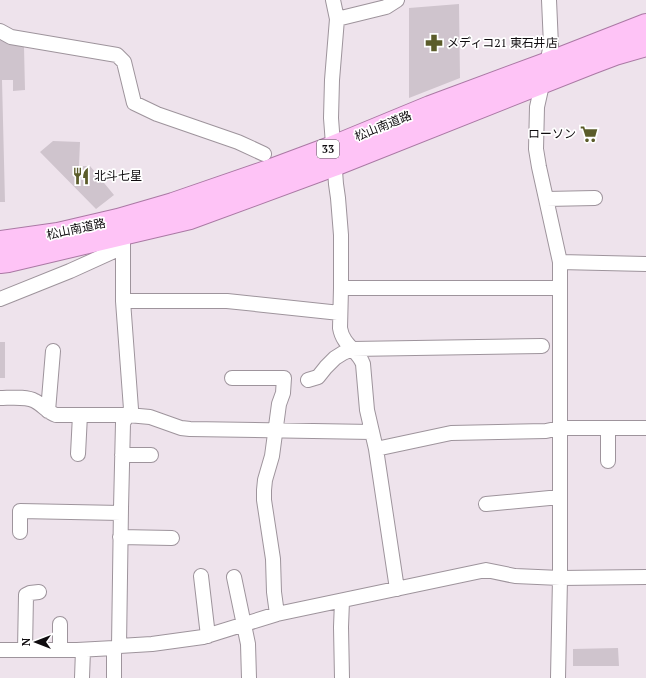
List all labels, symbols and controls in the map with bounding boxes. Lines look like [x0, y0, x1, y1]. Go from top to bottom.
pharmacy icon: メディコ21 東石井店 [424, 33, 444, 53]
place label: メディコ21 東石井店 [447, 35, 558, 50]
street label: 松山南道路 [352, 107, 413, 144]
supermarket icon: ローソン [579, 124, 599, 144]
place label: ローソン [528, 126, 576, 141]
road number: 33 [317, 140, 339, 158]
restaurant icon: 北斗七星 [71, 166, 91, 186]
place label: 北斗七星 [94, 168, 142, 183]
street label: 松山南道路 [45, 215, 107, 242]
north arrow [16, 622, 56, 662]
text: N [19, 637, 33, 646]

